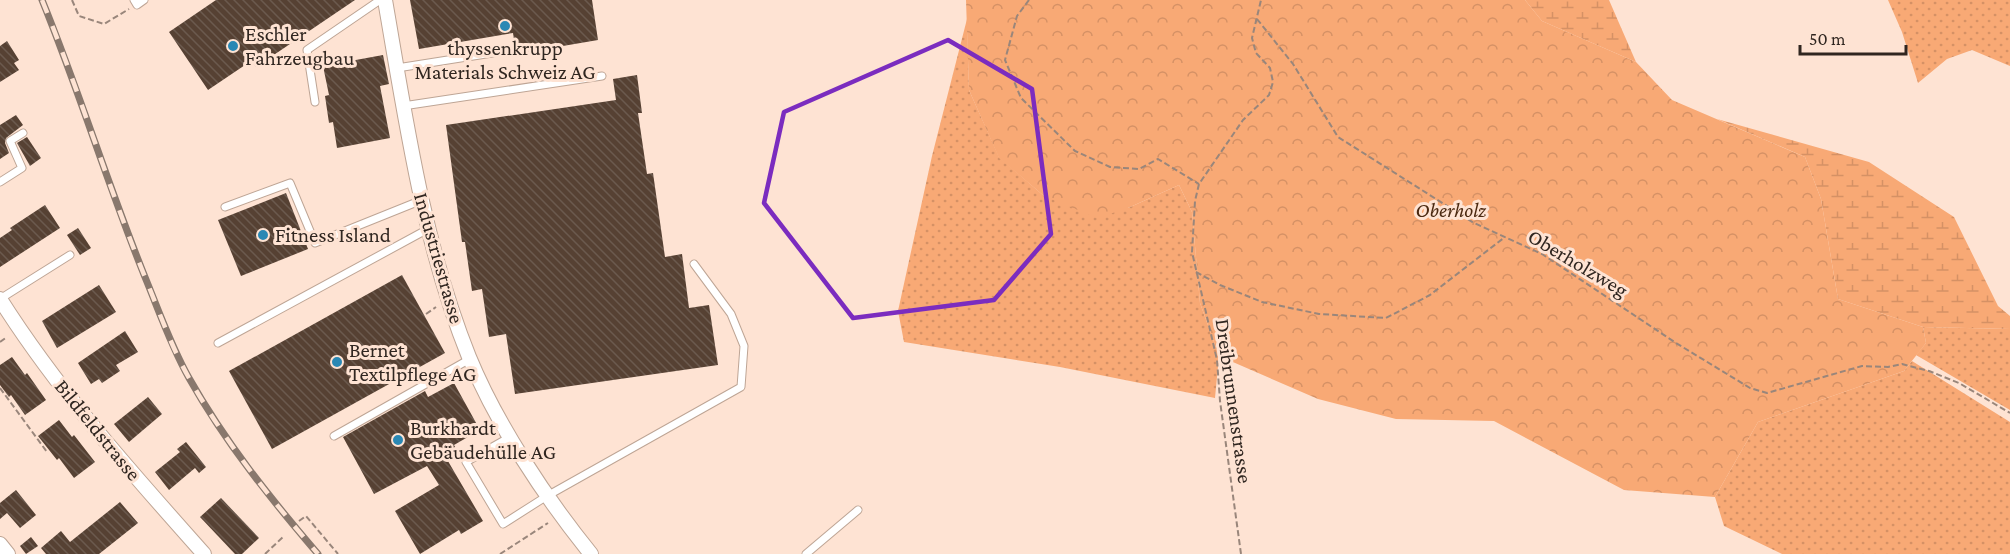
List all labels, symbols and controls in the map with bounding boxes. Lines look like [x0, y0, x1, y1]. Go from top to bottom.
scale bar [1800, 18, 1906, 56]
marker: thyssenkrupp Materials Schweiz AG [498, 19, 512, 33]
place label: Eschler Fahrzeugbau [245, 22, 354, 70]
text: 50 m [1809, 29, 1846, 49]
place label: thyssenkrupp Materials Schweiz AG [414, 36, 596, 84]
marker: Eschler Fahrzeugbau [226, 39, 240, 53]
street label: Industriestrasse [409, 190, 469, 326]
park label: Oberholz [1416, 198, 1487, 222]
place label: Fitness Island [275, 223, 391, 247]
street label: Oberholzweg [1524, 224, 1632, 302]
marker: Fitness Island [256, 228, 270, 242]
street label: Dreibrunnenstrasse [1211, 317, 1257, 485]
place label: Bernet Textilpflege AG [349, 338, 476, 386]
marker: Bernet Textilpflege AG [330, 355, 344, 369]
street label: Bildfeldstrasse [50, 375, 146, 485]
place label: Burkhardt Gebäudehülle AG [410, 416, 556, 464]
marker: Burkhardt Gebäudehülle AG [391, 433, 405, 447]

